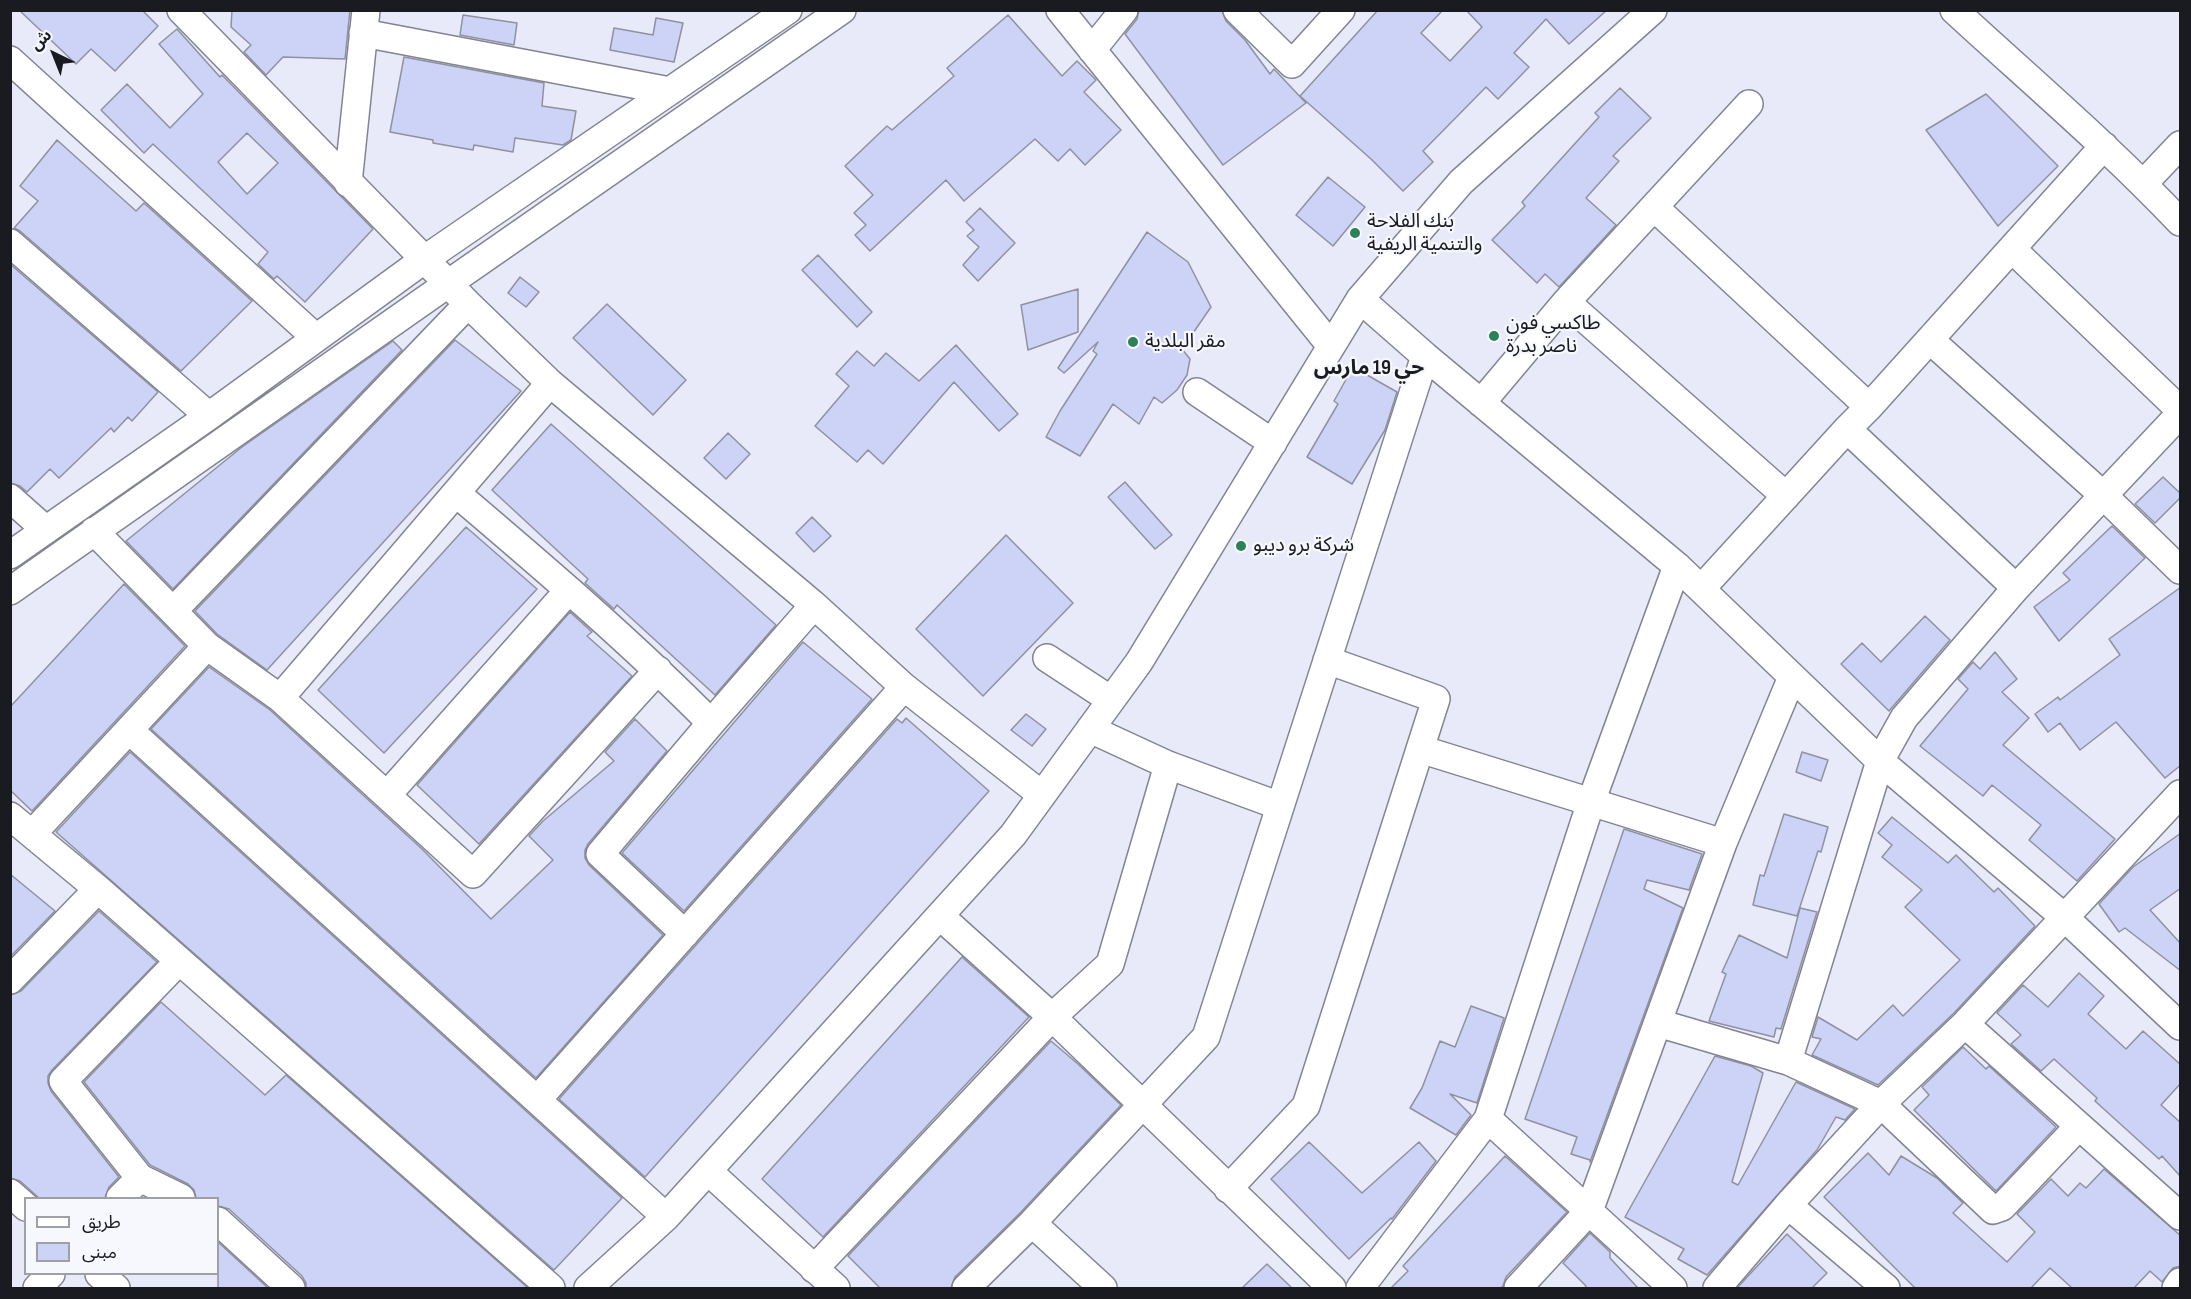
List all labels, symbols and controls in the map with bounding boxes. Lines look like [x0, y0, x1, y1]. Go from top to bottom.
north arrow [24, 24, 84, 84]
text: ش [27, 26, 56, 55]
place label: بنك الفلاحة والتنمية الريفية [1367, 210, 1482, 257]
marker: بنك الفلاحة والتنمية الريفية [1348, 226, 1362, 240]
place label: طاكسي فون ناصر بدرة [1506, 312, 1601, 359]
marker: طاكسي فون ناصر بدرة [1487, 329, 1501, 343]
place label: مقر البلدية [1145, 330, 1226, 354]
marker: مقر البلدية [1126, 335, 1140, 349]
district label: حي 19 مارس [1314, 356, 1424, 382]
place label: شركة برو ديبو [1253, 534, 1354, 558]
marker: شركة برو ديبو [1234, 539, 1248, 553]
legend [24, 1197, 219, 1275]
text: طريق [82, 1212, 121, 1233]
text: مبنى [82, 1242, 117, 1263]

